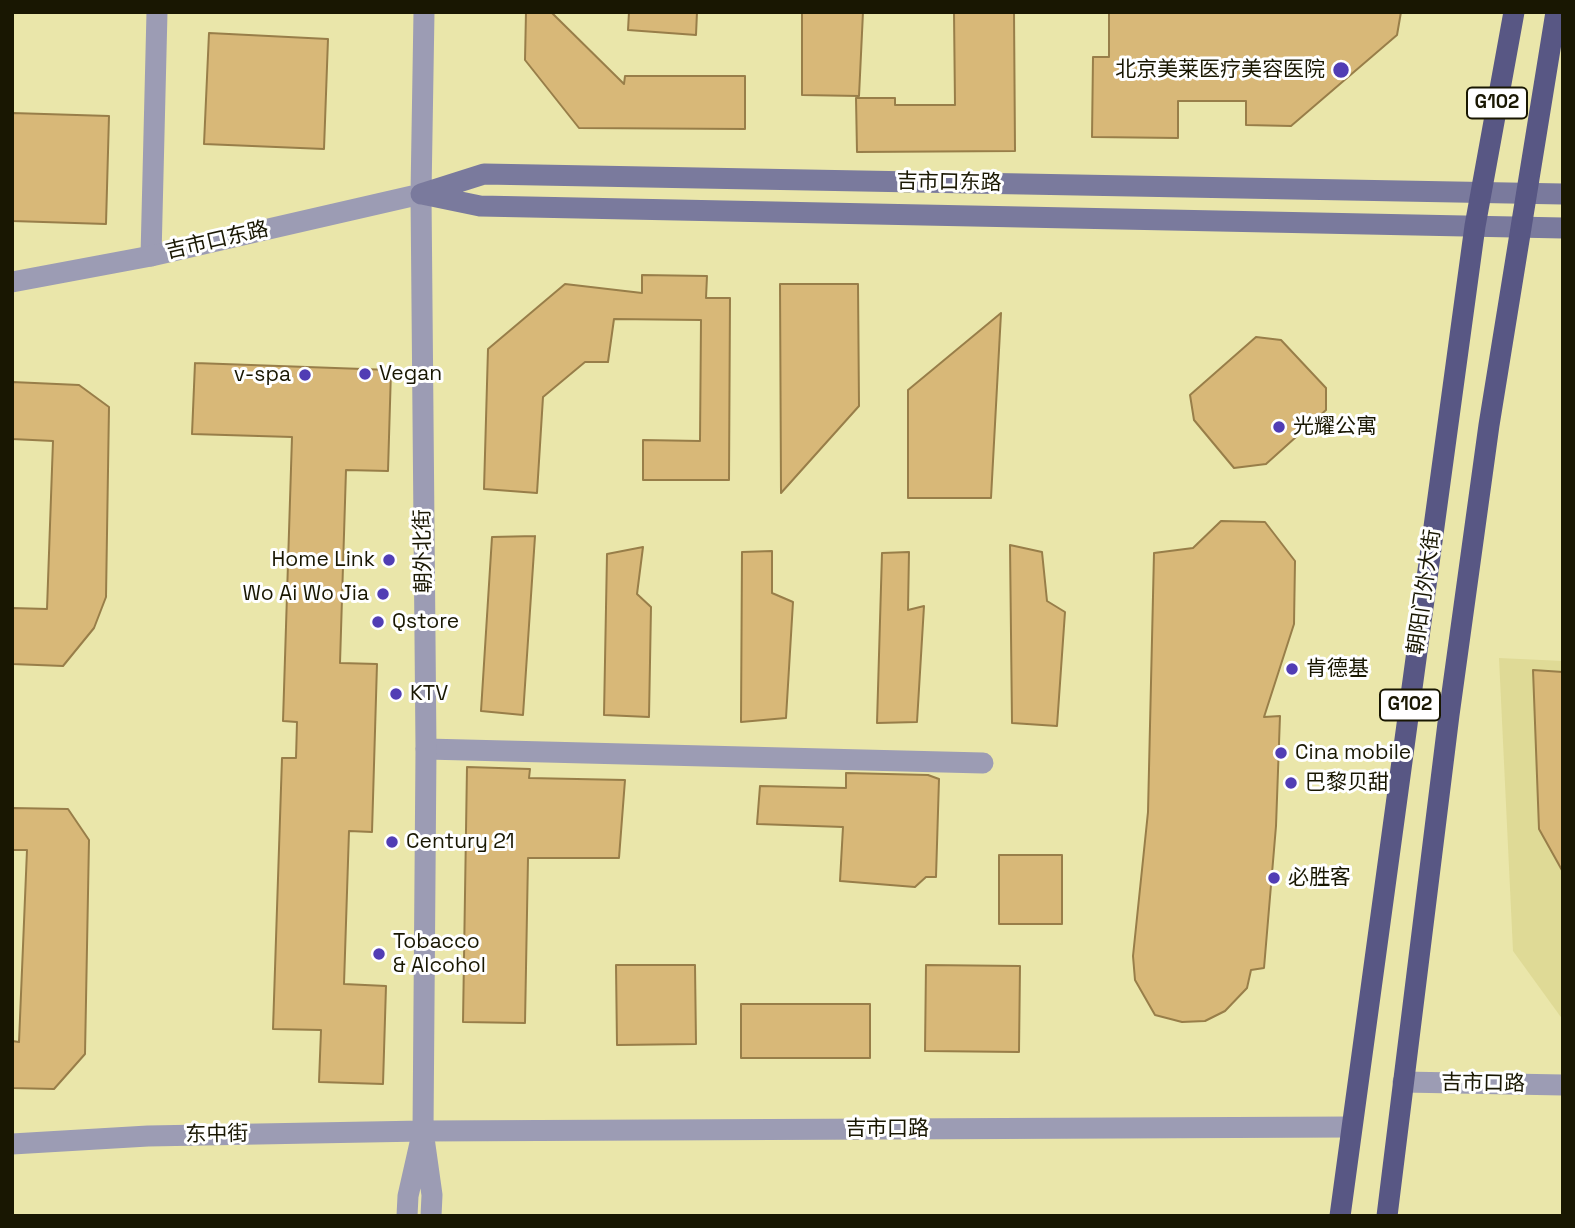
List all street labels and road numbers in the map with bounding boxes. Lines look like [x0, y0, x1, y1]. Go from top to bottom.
road number: G102 [1467, 88, 1527, 118]
street label: 吉市口东路 [896, 169, 1002, 197]
street label: 吉市口东路 [163, 217, 271, 265]
street label: 朝外北街 [411, 509, 437, 593]
street label: 朝阳门外大街 [1404, 528, 1446, 656]
road number: G102 [1380, 690, 1440, 720]
street label: 吉市口路 [1441, 1071, 1525, 1097]
street label: 吉市口路 [845, 1116, 929, 1142]
street label: 东中街 [185, 1122, 249, 1148]

